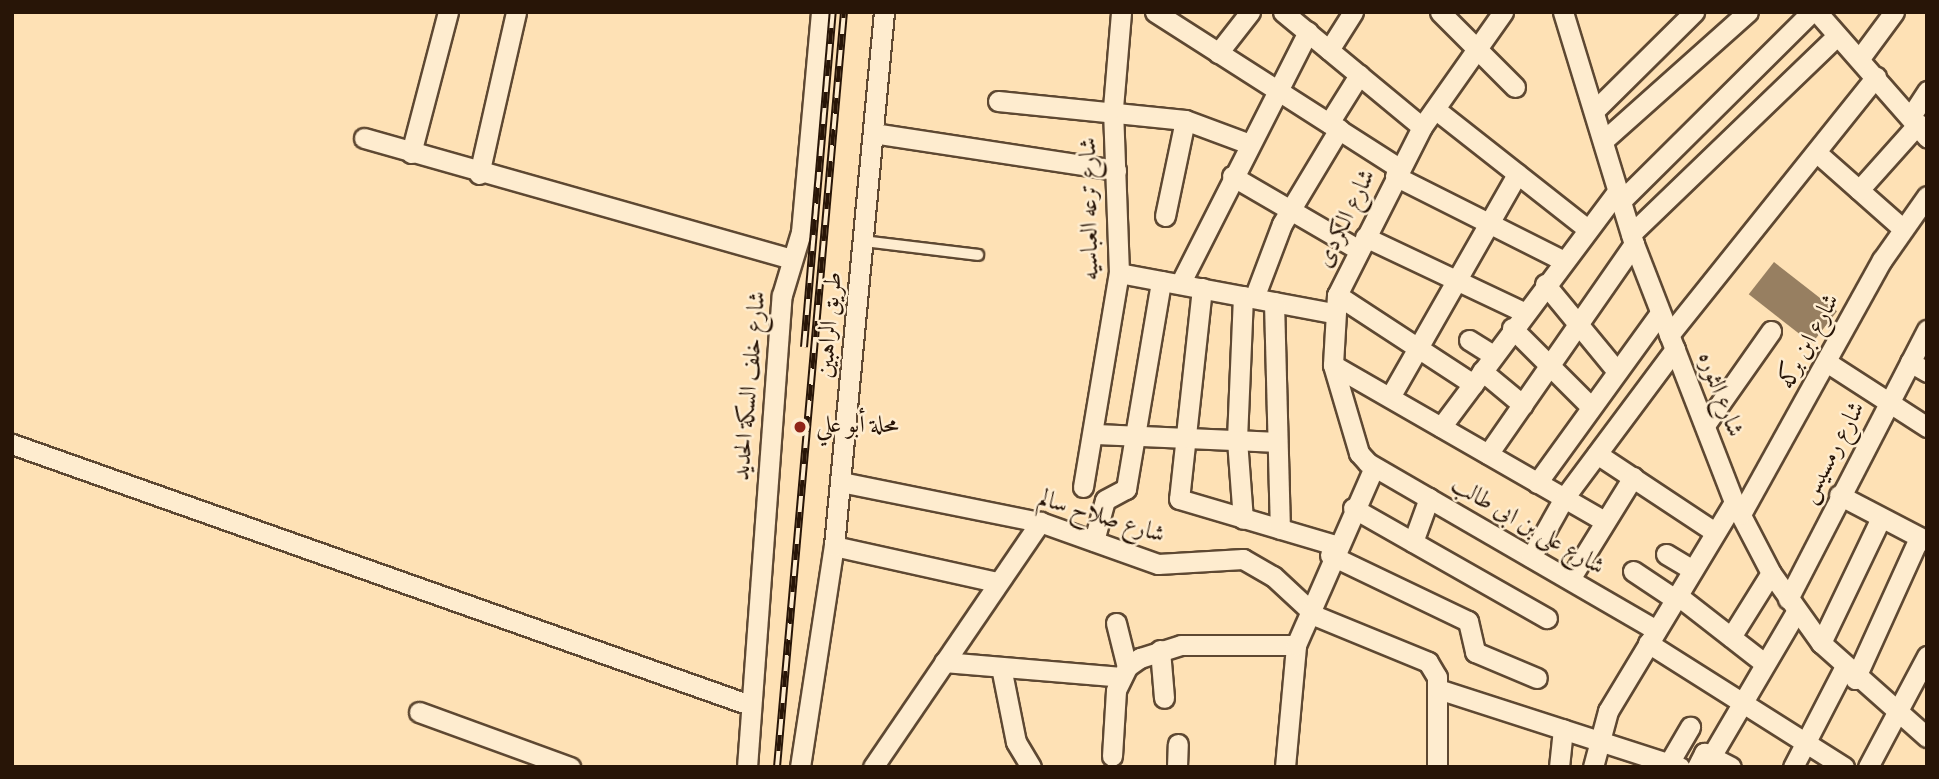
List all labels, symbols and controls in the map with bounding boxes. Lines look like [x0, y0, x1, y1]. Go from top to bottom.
street label: شارع ترعه العباسيه [1075, 137, 1107, 281]
street label: شارع الكردى [1311, 165, 1383, 273]
street label: طريق الراهبين [812, 271, 850, 379]
street label: شارع ابن بركه [1773, 289, 1847, 395]
street label: شارع خلف السكة الحديد [728, 290, 774, 482]
street label: شارع الثوره [1690, 348, 1748, 442]
street label: شارع رمسيس [1795, 397, 1873, 509]
place label: محلة أبو علي [816, 413, 899, 441]
marker: محلة أبو علي [790, 417, 810, 437]
street label: شارع على بن ابى طالب [1445, 471, 1609, 583]
street label: شارع صلاح سالم [1034, 485, 1168, 551]

